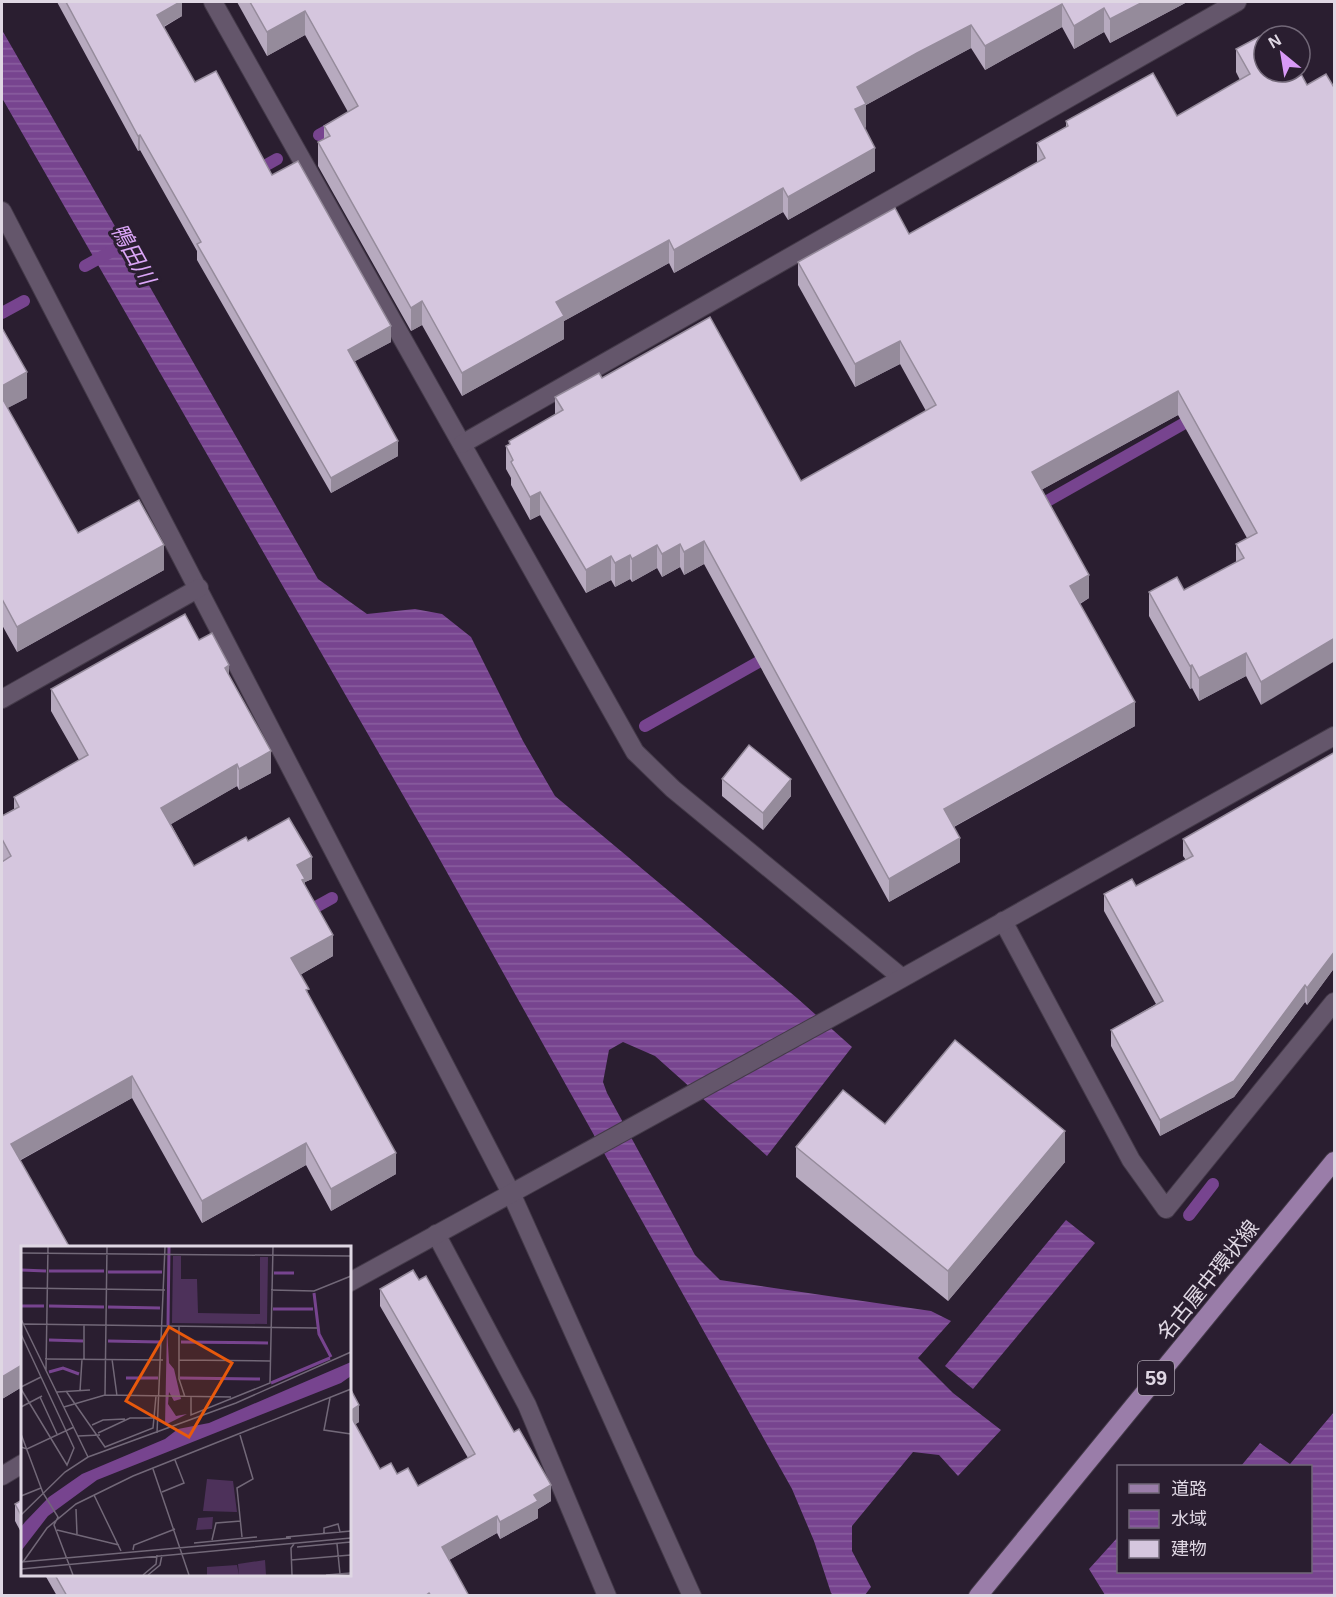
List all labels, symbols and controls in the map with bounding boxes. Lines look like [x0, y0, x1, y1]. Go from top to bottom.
north arrow [1252, 24, 1312, 84]
text: N [1265, 31, 1284, 52]
water label: 鴨田川 [106, 219, 161, 291]
street label: 名古屋中環状線 [1153, 1216, 1263, 1344]
inset map [21, 1246, 351, 1576]
road number: 59 [1138, 1361, 1174, 1395]
legend [1117, 1465, 1312, 1573]
text: 道路 [1171, 1479, 1207, 1499]
text: 水域 [1171, 1509, 1207, 1529]
text: 建物 [1171, 1539, 1207, 1559]

